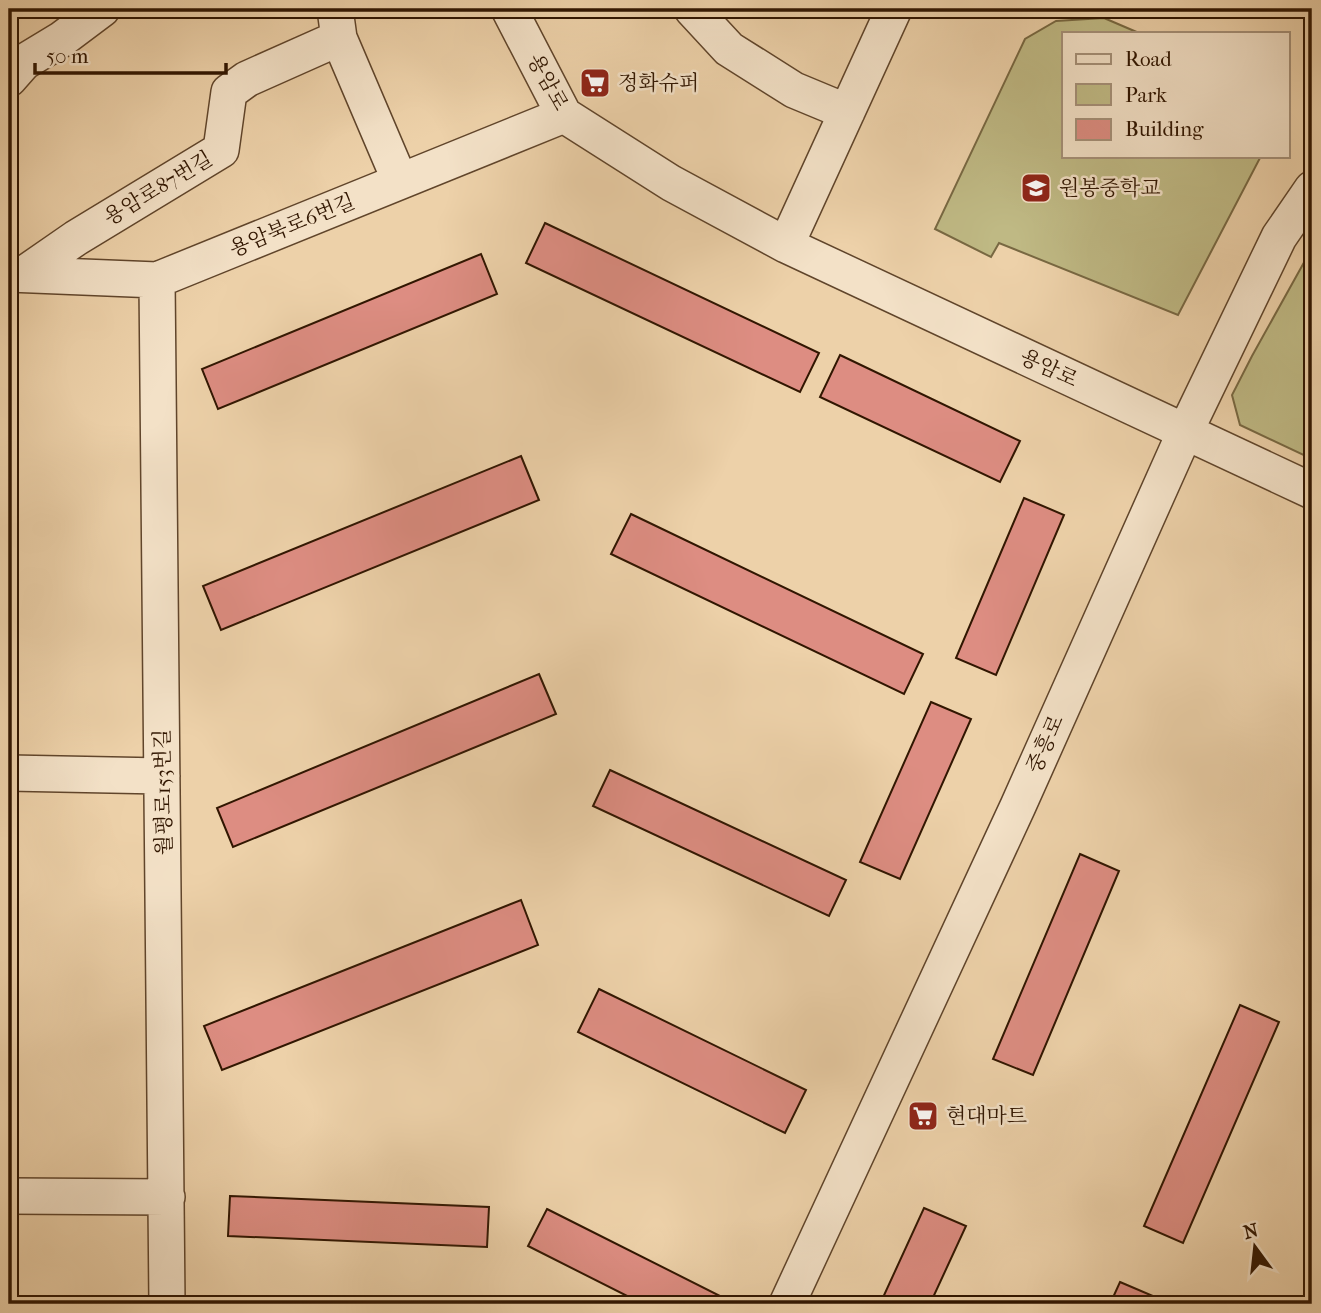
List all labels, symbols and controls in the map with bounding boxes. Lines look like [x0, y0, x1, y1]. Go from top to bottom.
scale bar [35, 32, 226, 76]
legend [1062, 32, 1290, 158]
text: 50 m [46, 44, 89, 68]
text: Road [1125, 47, 1172, 71]
street label: 용암로 [523, 50, 573, 114]
supermarket icon: 정화슈퍼 [578, 66, 612, 100]
place label: 정화슈퍼 [618, 71, 699, 95]
text: Park [1125, 83, 1167, 107]
text: Building [1125, 117, 1204, 141]
street label: 용암로87번길 [99, 146, 217, 230]
school or university icon: 원봉중학교 [1019, 171, 1053, 205]
place label: 원봉중학교 [1059, 176, 1160, 200]
street label: 용암북로6번길 [226, 189, 358, 261]
street label: 용암로 [1016, 344, 1082, 392]
street label: 중흥로 [1022, 711, 1068, 777]
street label: 월평로153번길 [150, 729, 176, 855]
supermarket icon: 현대마트 [906, 1099, 940, 1133]
place label: 현대마트 [946, 1104, 1027, 1128]
north arrow [1220, 1212, 1290, 1282]
text: N [1241, 1219, 1261, 1244]

